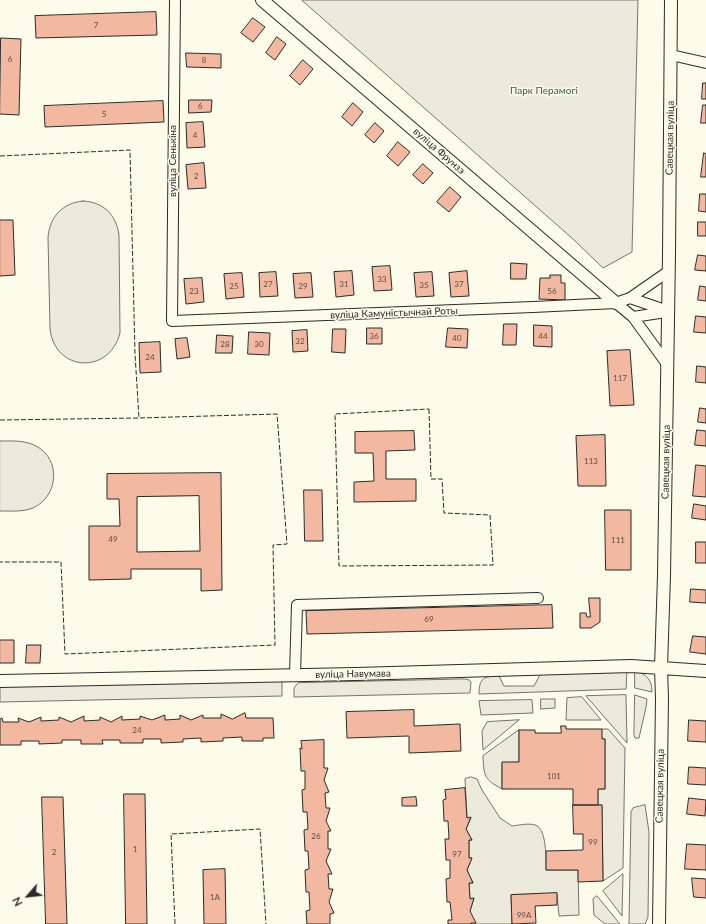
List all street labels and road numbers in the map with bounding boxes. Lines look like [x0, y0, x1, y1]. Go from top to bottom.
street label: Савецкая вуліца [663, 101, 677, 175]
street label: вуліца Сенькіна [167, 125, 179, 197]
street label: вуліца Фрунзэ [411, 125, 467, 177]
street label: вуліца Камуністычнай Роты [330, 305, 458, 321]
street label: Савецкая вуліца [659, 425, 673, 499]
street label: вуліца Навумава [315, 667, 391, 681]
street label: Савецкая вуліца [653, 749, 667, 823]

